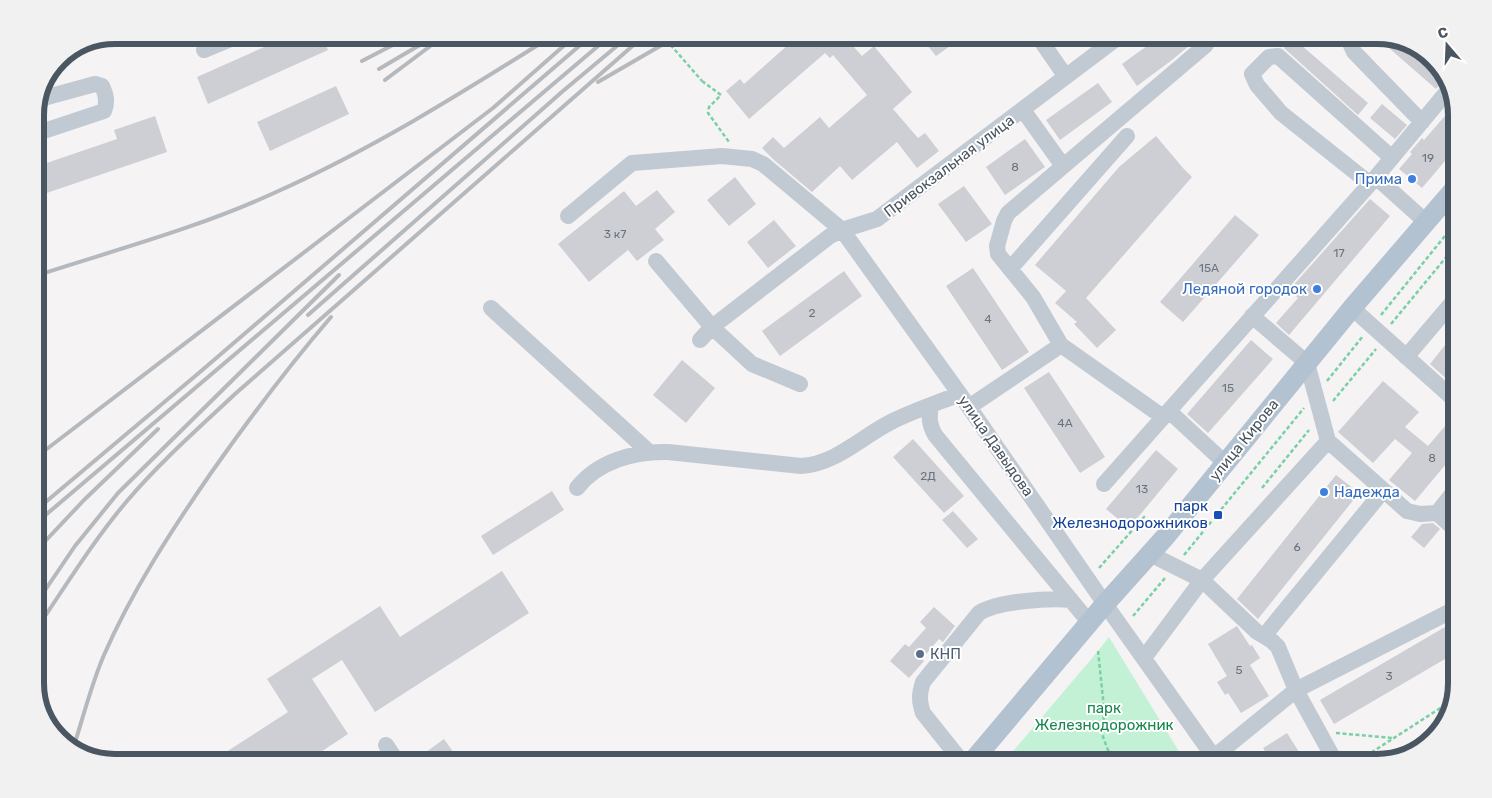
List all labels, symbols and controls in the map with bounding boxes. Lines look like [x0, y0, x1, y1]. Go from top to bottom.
north arrow [1422, 20, 1472, 70]
text: С [1436, 23, 1451, 43]
street label: Привокзальная улица [880, 111, 1018, 221]
house number: 19 [1422, 151, 1434, 165]
house number: 8 [1011, 160, 1019, 174]
place label: Прима [1355, 170, 1402, 188]
marker: Прима [1406, 173, 1418, 185]
house number: 3 к7 [604, 227, 626, 241]
house number: 17 [1333, 246, 1345, 260]
house number: 15А [1199, 261, 1219, 275]
place label: Ледяной городок [1182, 280, 1307, 298]
marker: Ледяной городок [1311, 283, 1323, 295]
house number: 2 [808, 306, 816, 320]
house number: 4 [984, 312, 992, 326]
house number: 15 [1222, 381, 1234, 395]
street label: улица Давыдова [954, 392, 1038, 500]
street label: улица Кирова [1206, 396, 1282, 484]
house number: 4А [1057, 416, 1073, 430]
house number: 8 [1428, 451, 1436, 465]
house number: 2Д [920, 469, 936, 483]
house number: 13 [1136, 482, 1148, 496]
place label: Надежда [1334, 483, 1400, 501]
marker: Надежда [1318, 486, 1330, 498]
place label: парк Железнодорожников [1052, 497, 1208, 532]
marker: парк Железнодорожников [1212, 509, 1224, 521]
house number: 6 [1293, 540, 1301, 554]
place label: КНП [930, 645, 961, 663]
marker: КНП [914, 648, 926, 660]
house number: 5 [1235, 663, 1243, 677]
house number: 3 [1385, 669, 1393, 683]
park label: парк Железнодорожник [1034, 699, 1174, 734]

